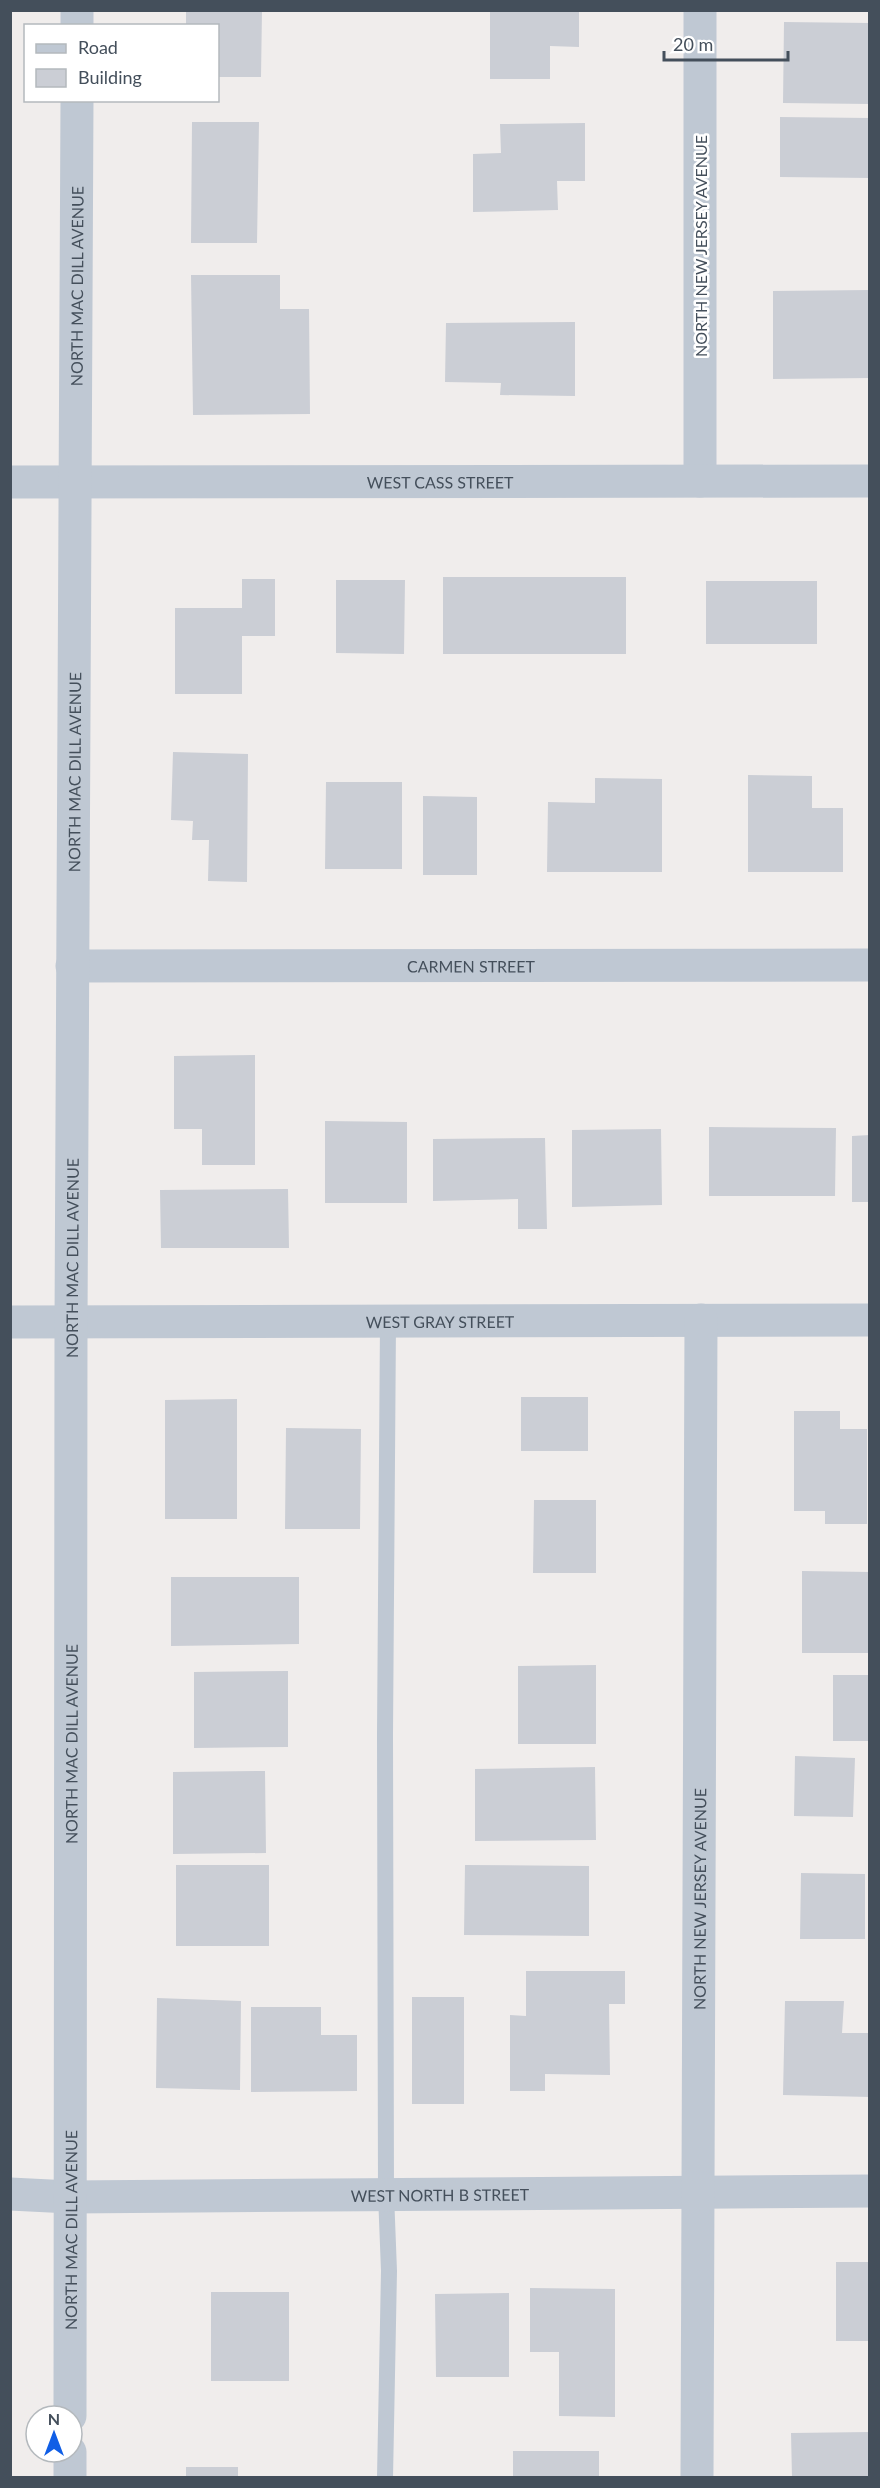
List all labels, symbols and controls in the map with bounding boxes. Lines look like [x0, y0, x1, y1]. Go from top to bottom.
legend [24, 24, 219, 102]
scale bar [664, 24, 788, 62]
text: 20 m [673, 33, 713, 55]
text: Road [78, 36, 118, 58]
text: Building [78, 66, 142, 88]
street label: NORTH NEW JERSEY AVENUE [691, 135, 710, 357]
street label: NORTH MAC DILL AVENUE [66, 186, 86, 386]
street label: WEST CASS STREET [367, 472, 514, 491]
street label: NORTH MAC DILL AVENUE [64, 672, 84, 872]
street label: CARMEN STREET [407, 956, 536, 975]
street label: NORTH MAC DILL AVENUE [61, 1158, 81, 1358]
street label: WEST GRAY STREET [366, 1311, 515, 1331]
street label: NORTH MAC DILL AVENUE [61, 1644, 80, 1844]
street label: NORTH NEW JERSEY AVENUE [689, 1788, 709, 2010]
street label: NORTH MAC DILL AVENUE [61, 2130, 80, 2330]
street label: WEST NORTH B STREET [351, 2184, 530, 2204]
north arrow [24, 2404, 84, 2464]
text: N [48, 2409, 60, 2428]

